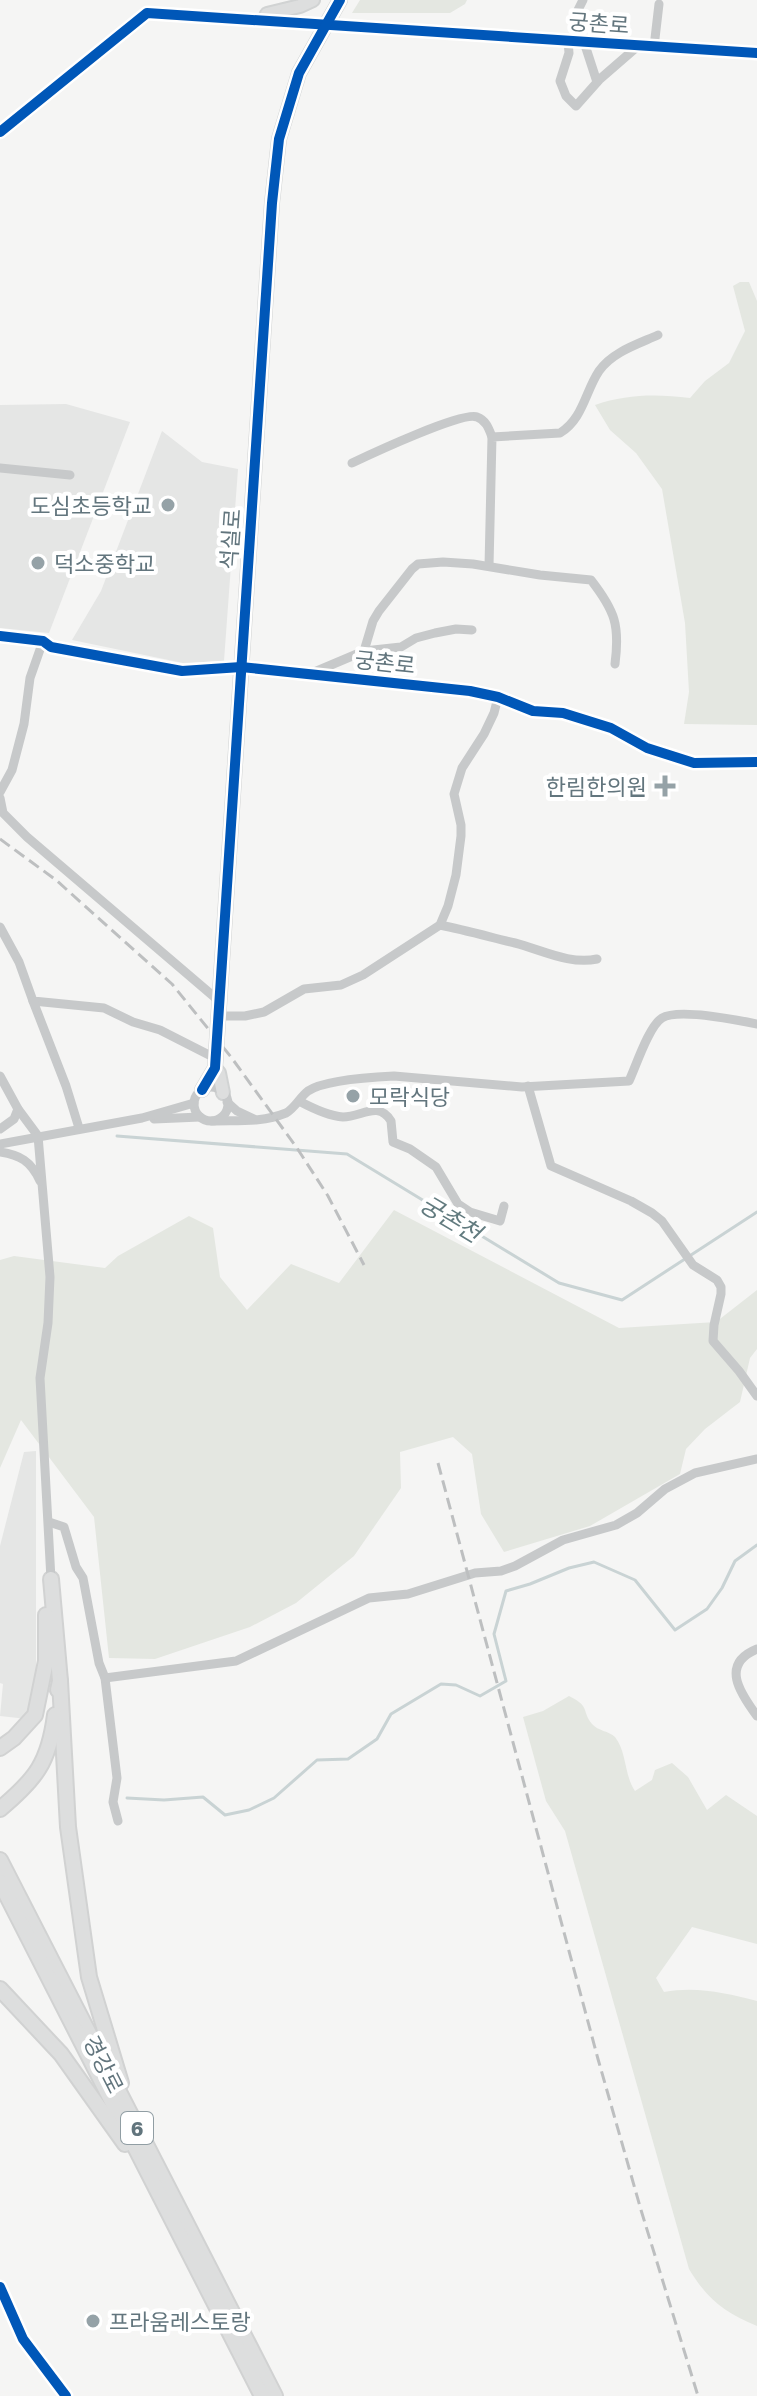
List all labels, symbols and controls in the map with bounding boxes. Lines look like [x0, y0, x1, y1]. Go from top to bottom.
street label: 궁촌로 [568, 7, 630, 39]
place label: 도심초등학교 [31, 492, 152, 519]
marker: 도심초등학교 [159, 496, 177, 514]
street label: 석실로 [214, 508, 246, 570]
place label: 덕소중학교 [54, 550, 155, 577]
marker: 덕소중학교 [29, 554, 47, 572]
street label: 궁촌로 [353, 645, 417, 679]
place label: 한림한의원 [546, 773, 647, 800]
marker: 한림한의원 [654, 775, 676, 797]
place label: 모락식당 [369, 1083, 450, 1110]
marker: 모락식당 [344, 1087, 362, 1105]
water label: 궁촌천 [415, 1189, 489, 1249]
street label: 경강로 [78, 2031, 130, 2097]
road number: 6 [121, 2112, 153, 2144]
place label: 프라움레스토랑 [109, 2308, 251, 2335]
marker: 프라움레스토랑 [84, 2312, 102, 2330]

